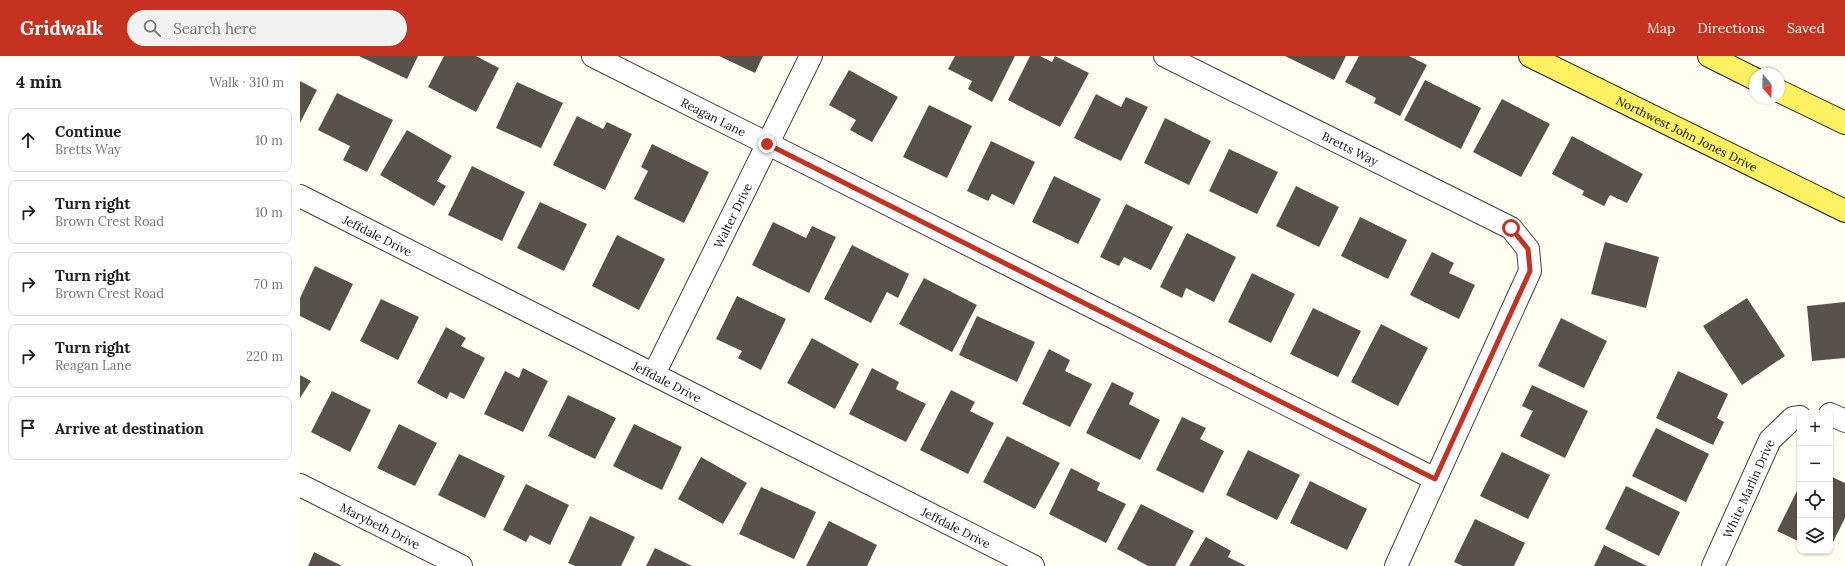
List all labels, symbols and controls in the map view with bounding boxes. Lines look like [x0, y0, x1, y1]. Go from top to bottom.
search box [127, 10, 407, 46]
text: Gridwalk [20, 16, 103, 40]
icon: search [141, 17, 163, 39]
text: Search here [173, 19, 257, 38]
text: Map [1647, 19, 1675, 37]
text: Directions [1697, 19, 1765, 37]
text: Saved [1787, 19, 1825, 37]
north arrow [1749, 68, 1785, 104]
text: 4 min [16, 71, 62, 93]
text: Walk · 310 m [209, 74, 284, 91]
street label: Northwest John Jones Drive [1614, 92, 1761, 175]
street label: Reagan Lane [679, 94, 749, 139]
text: Continue [55, 122, 121, 141]
street label: Bretts Way [1320, 128, 1382, 169]
icon: ahead [17, 129, 39, 151]
text: 10 m [255, 132, 283, 149]
route end [758, 135, 776, 153]
text: Bretts Way [55, 141, 121, 158]
street label: Walter Drive [710, 180, 755, 250]
text: Turn right [55, 194, 131, 213]
icon: right [17, 201, 39, 223]
text: 10 m [255, 204, 283, 221]
street label: Jeffdale Drive [340, 211, 415, 259]
text: Brown Crest Road [55, 213, 164, 230]
route start [1502, 219, 1520, 237]
text: Turn right [55, 266, 131, 285]
icon: right [17, 273, 39, 295]
text: 70 m [254, 276, 283, 293]
text: Brown Crest Road [55, 285, 164, 302]
text: Turn right [55, 338, 131, 357]
icon: right [17, 345, 39, 367]
text: 220 m [246, 348, 283, 365]
text: Reagan Lane [55, 357, 131, 374]
street label: Jeffdale Drive [629, 357, 704, 405]
map controls [1797, 410, 1833, 554]
button: + [1797, 410, 1833, 446]
icon: arrive [17, 417, 39, 439]
text: Arrive at destination [55, 419, 204, 438]
street label: White Marlin Drive [1719, 436, 1777, 540]
button: − [1797, 446, 1833, 482]
button: locate [1797, 482, 1833, 518]
street label: Marybeth Drive [338, 499, 423, 552]
street label: Jeffdale Drive [918, 503, 994, 551]
button: layers [1797, 518, 1833, 554]

